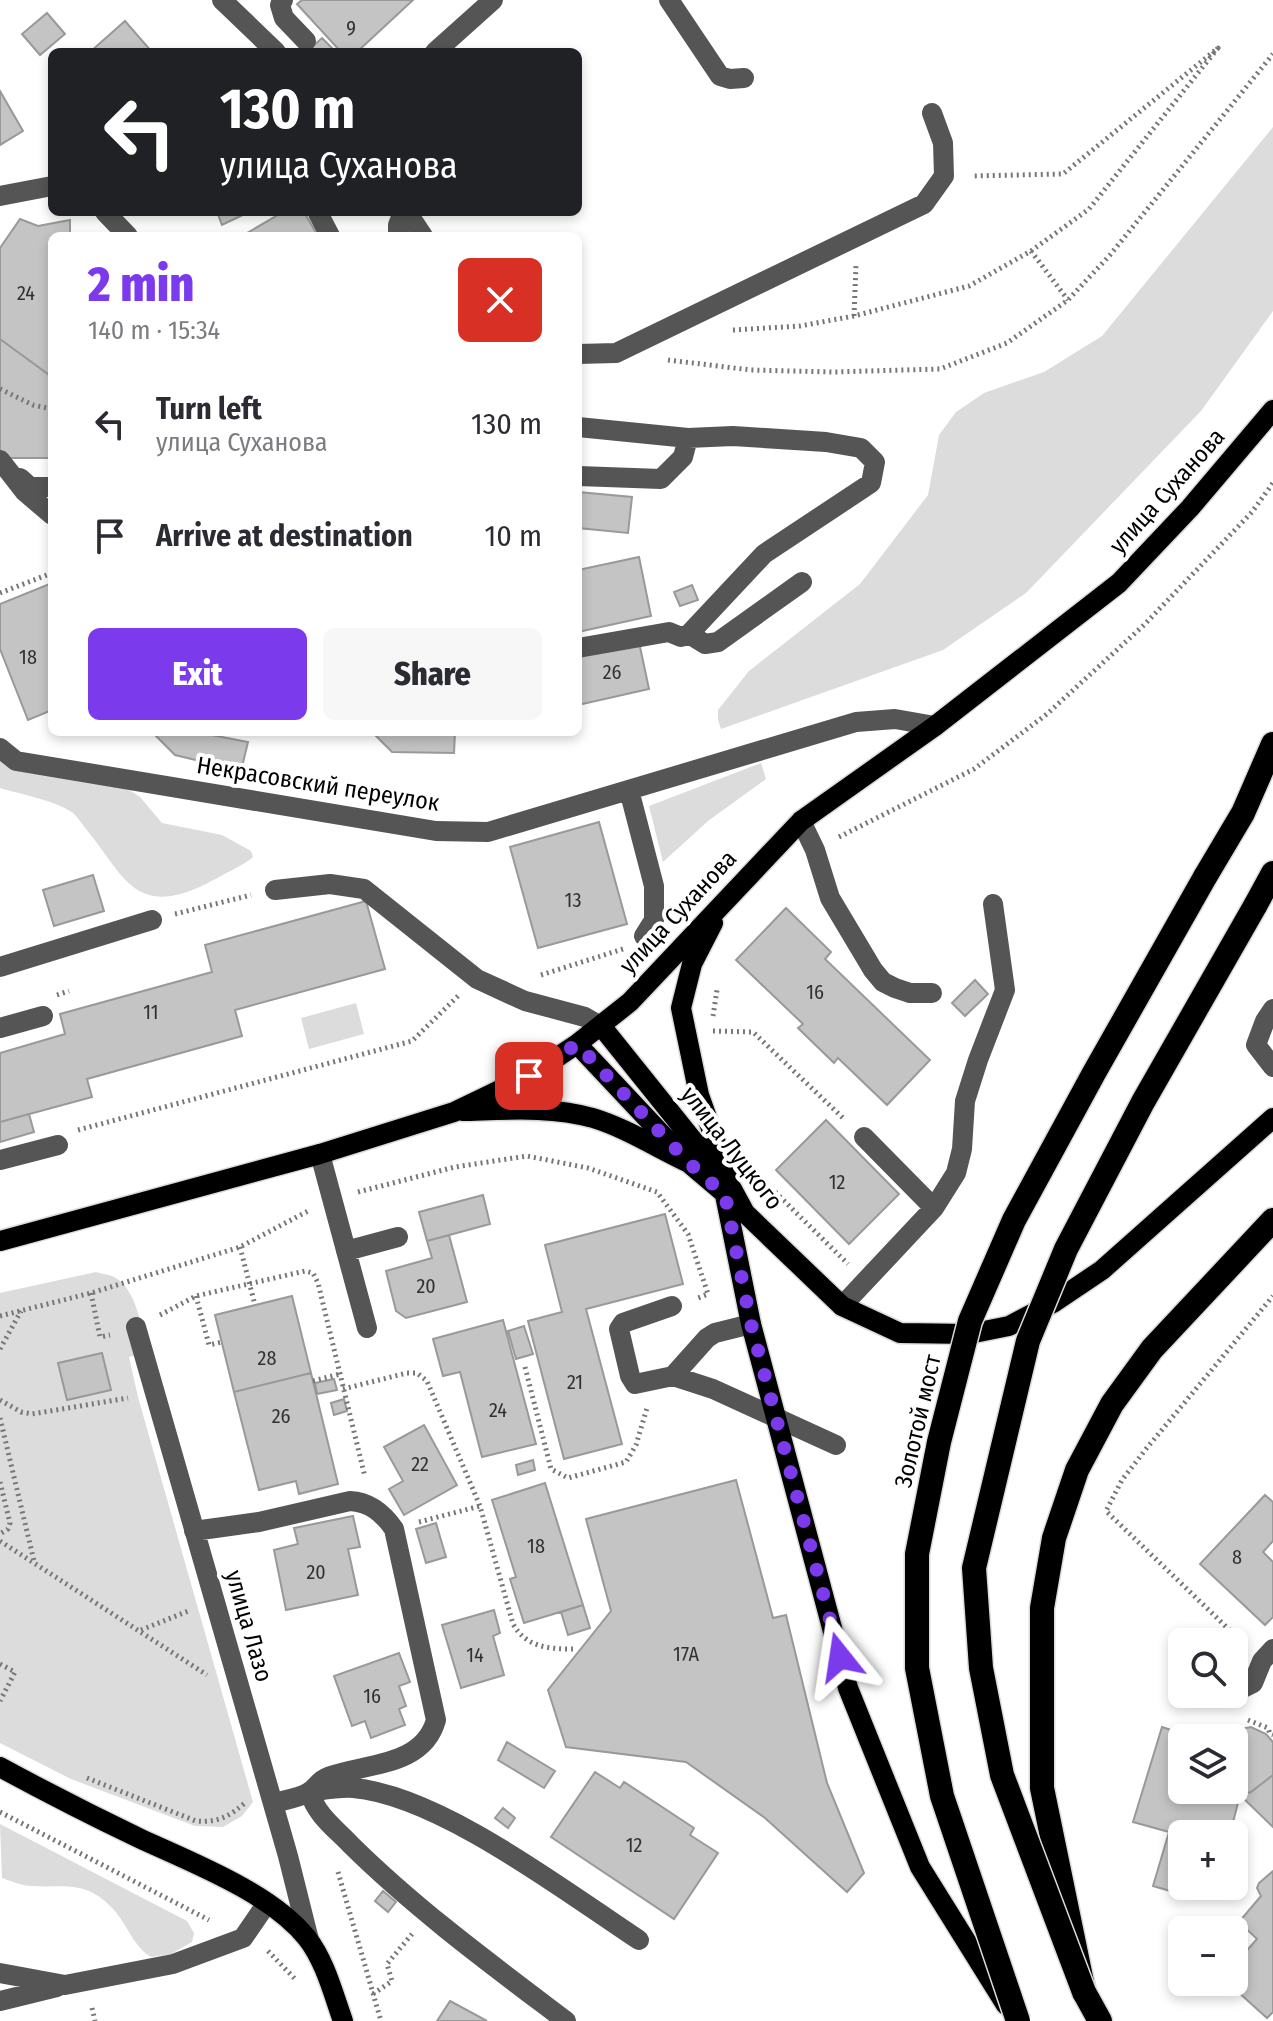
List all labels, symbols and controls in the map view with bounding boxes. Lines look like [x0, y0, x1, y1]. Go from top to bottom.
house number: 9 [346, 16, 356, 40]
text: 130 m [220, 76, 355, 143]
icon: left [88, 80, 192, 184]
text: улица Суханова [220, 144, 458, 188]
text: 2 min [88, 256, 194, 314]
button: close [458, 258, 542, 342]
house number: 24 [17, 281, 35, 305]
text: 140 m · 15:34 [88, 315, 220, 346]
text: Turn left [156, 391, 262, 427]
icon: left [88, 402, 132, 446]
text: 130 m [471, 406, 542, 442]
street label: улица Суханова [1104, 423, 1230, 559]
text: улица Суханова [156, 427, 328, 458]
icon: arrive [88, 514, 132, 558]
text: Arrive at destination [156, 518, 413, 554]
text: 10 m [485, 518, 542, 554]
button: Exit [88, 628, 307, 720]
button: Share [323, 628, 542, 720]
house number: 18 [19, 645, 37, 669]
house number: 26 [603, 660, 621, 684]
street label: Некрасовский переулок [195, 751, 442, 817]
street label: улица Суханова [614, 845, 742, 979]
house number: 13 [565, 888, 581, 912]
house number: 16 [806, 980, 824, 1004]
house number: 11 [143, 1000, 159, 1024]
pin [495, 1042, 563, 1110]
icon: arrive [507, 1054, 551, 1098]
street label: улица Луцкого [675, 1081, 789, 1215]
house number: 12 [829, 1170, 845, 1194]
house number: 20 [416, 1274, 436, 1298]
house number: 28 [258, 1346, 276, 1370]
street label: Золотой мост [889, 1351, 947, 1490]
house number: 21 [567, 1370, 583, 1394]
house number: 24 [489, 1398, 507, 1422]
house number: 26 [272, 1404, 290, 1428]
house number: 22 [411, 1452, 429, 1476]
house number: 18 [527, 1534, 545, 1558]
house number: 8 [1232, 1545, 1242, 1569]
house number: 20 [306, 1560, 326, 1584]
street label: улица Лазо [220, 1567, 278, 1685]
position arrow [798, 1615, 882, 1699]
map controls [1168, 1628, 1248, 1996]
button: search [1168, 1628, 1248, 1708]
house number: 17А [673, 1642, 699, 1666]
house number: 14 [466, 1643, 484, 1667]
house number: 16 [363, 1684, 381, 1708]
button: layers [1168, 1724, 1248, 1804]
button: + [1168, 1820, 1248, 1900]
house number: 12 [626, 1833, 642, 1857]
button: − [1168, 1916, 1248, 1996]

